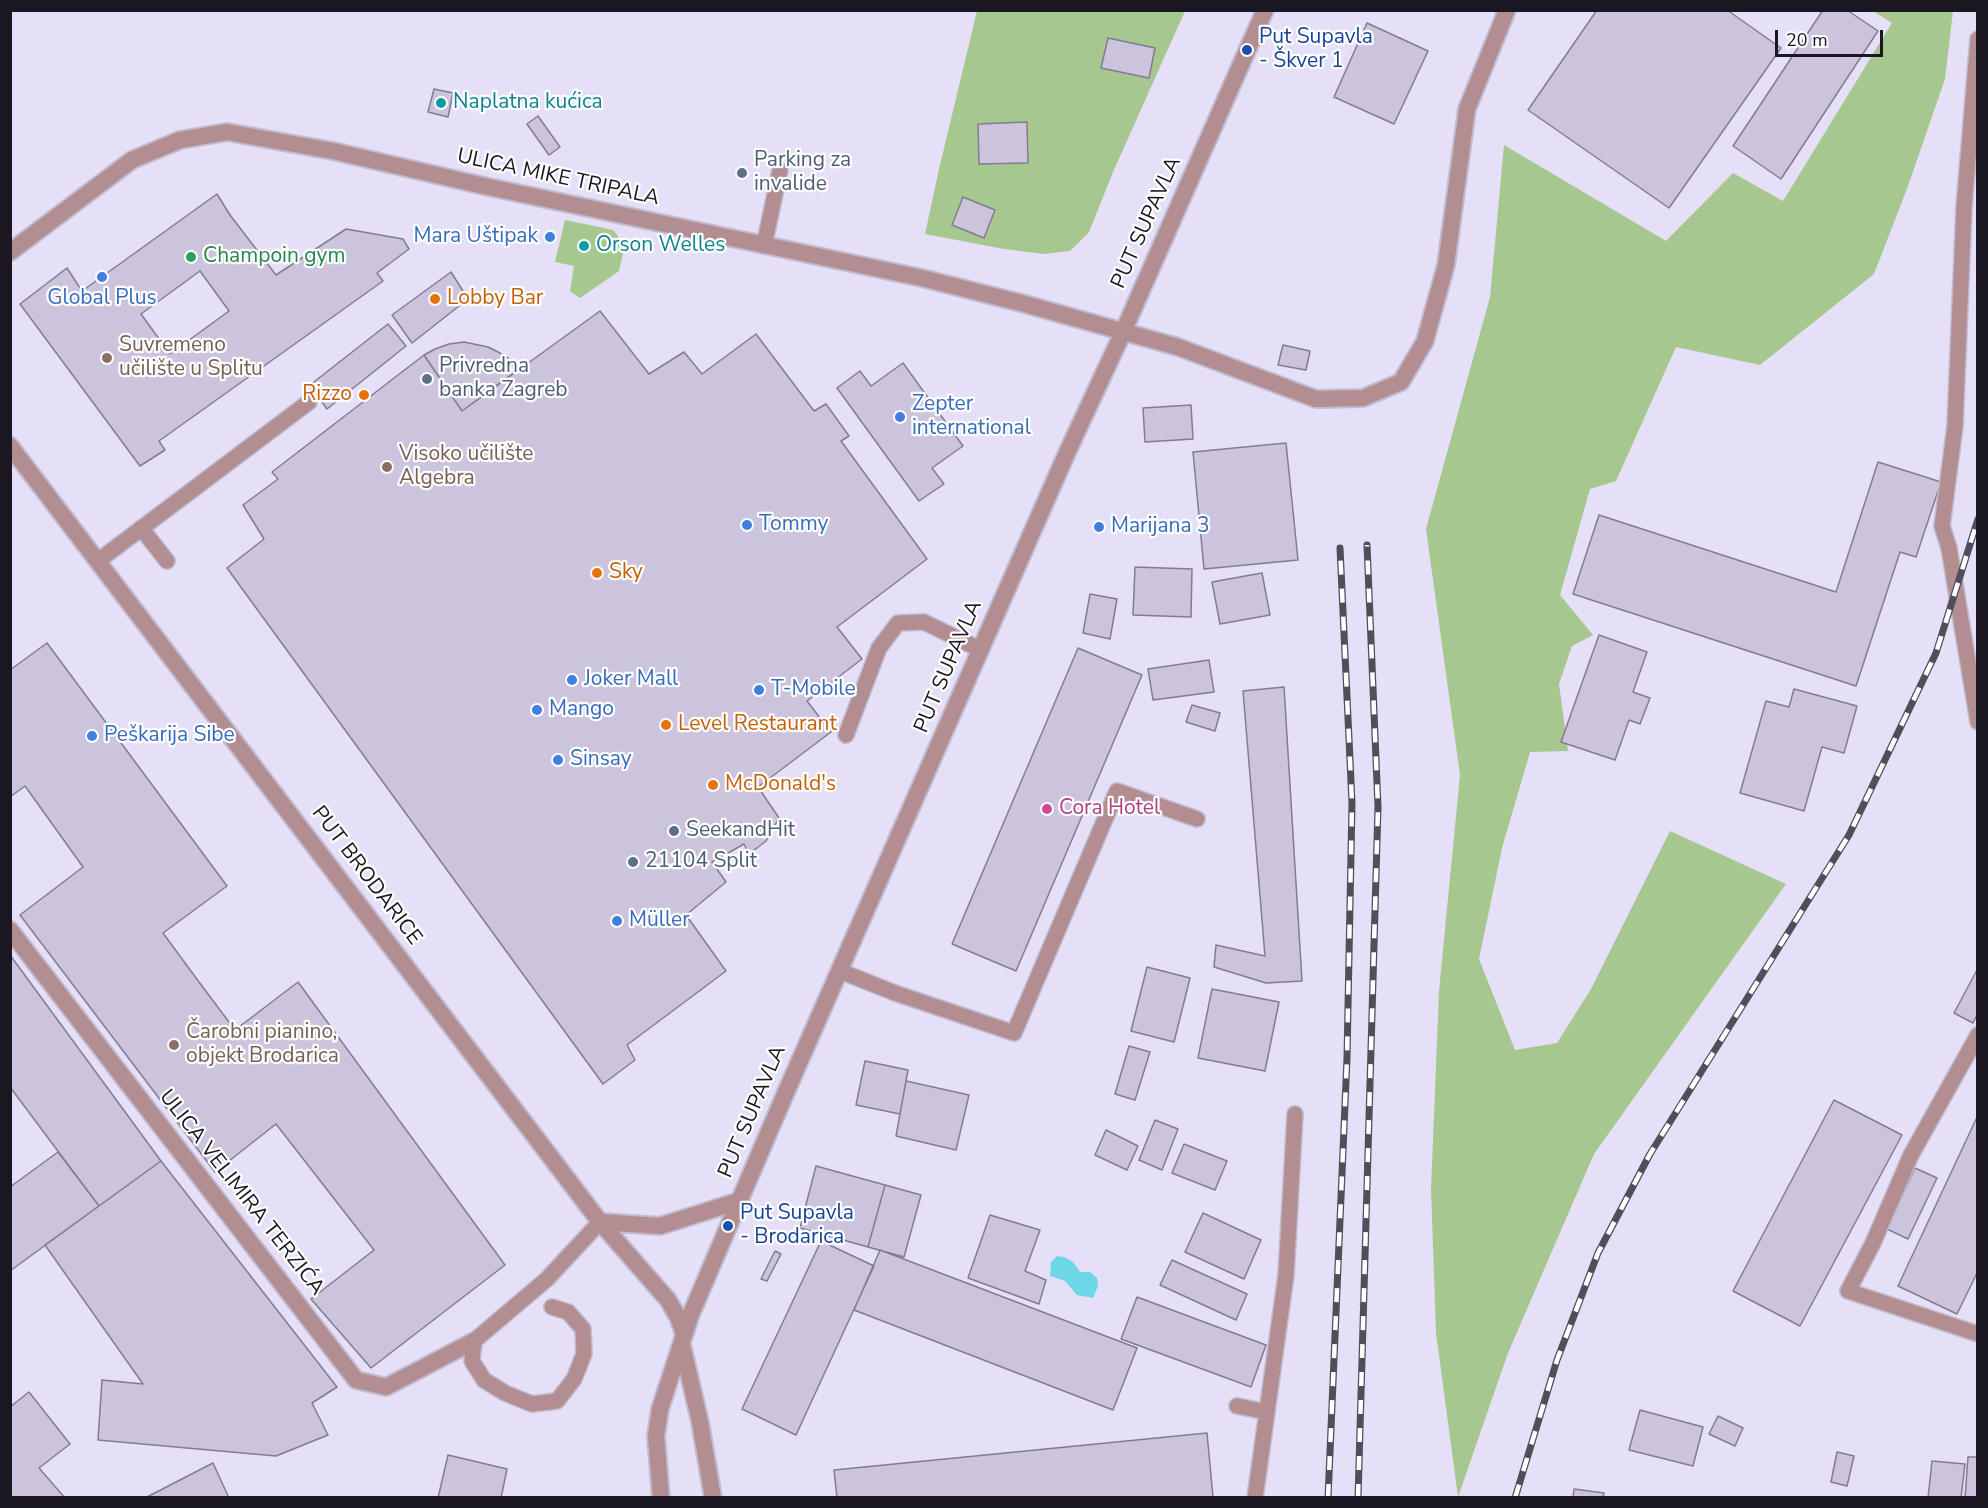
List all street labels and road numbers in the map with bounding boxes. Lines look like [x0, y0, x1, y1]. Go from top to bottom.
street label: ULICA MIKE TRIPALA [455, 144, 661, 212]
street label: PUT SUPAVLA [1107, 153, 1187, 293]
street label: PUT SUPAVLA [910, 597, 988, 737]
street label: PUT BRODARICE [306, 802, 426, 950]
street label: PUT SUPAVLA [714, 1042, 792, 1182]
street label: ULICA VELIMIRA TERZIĆA [153, 1085, 329, 1301]

